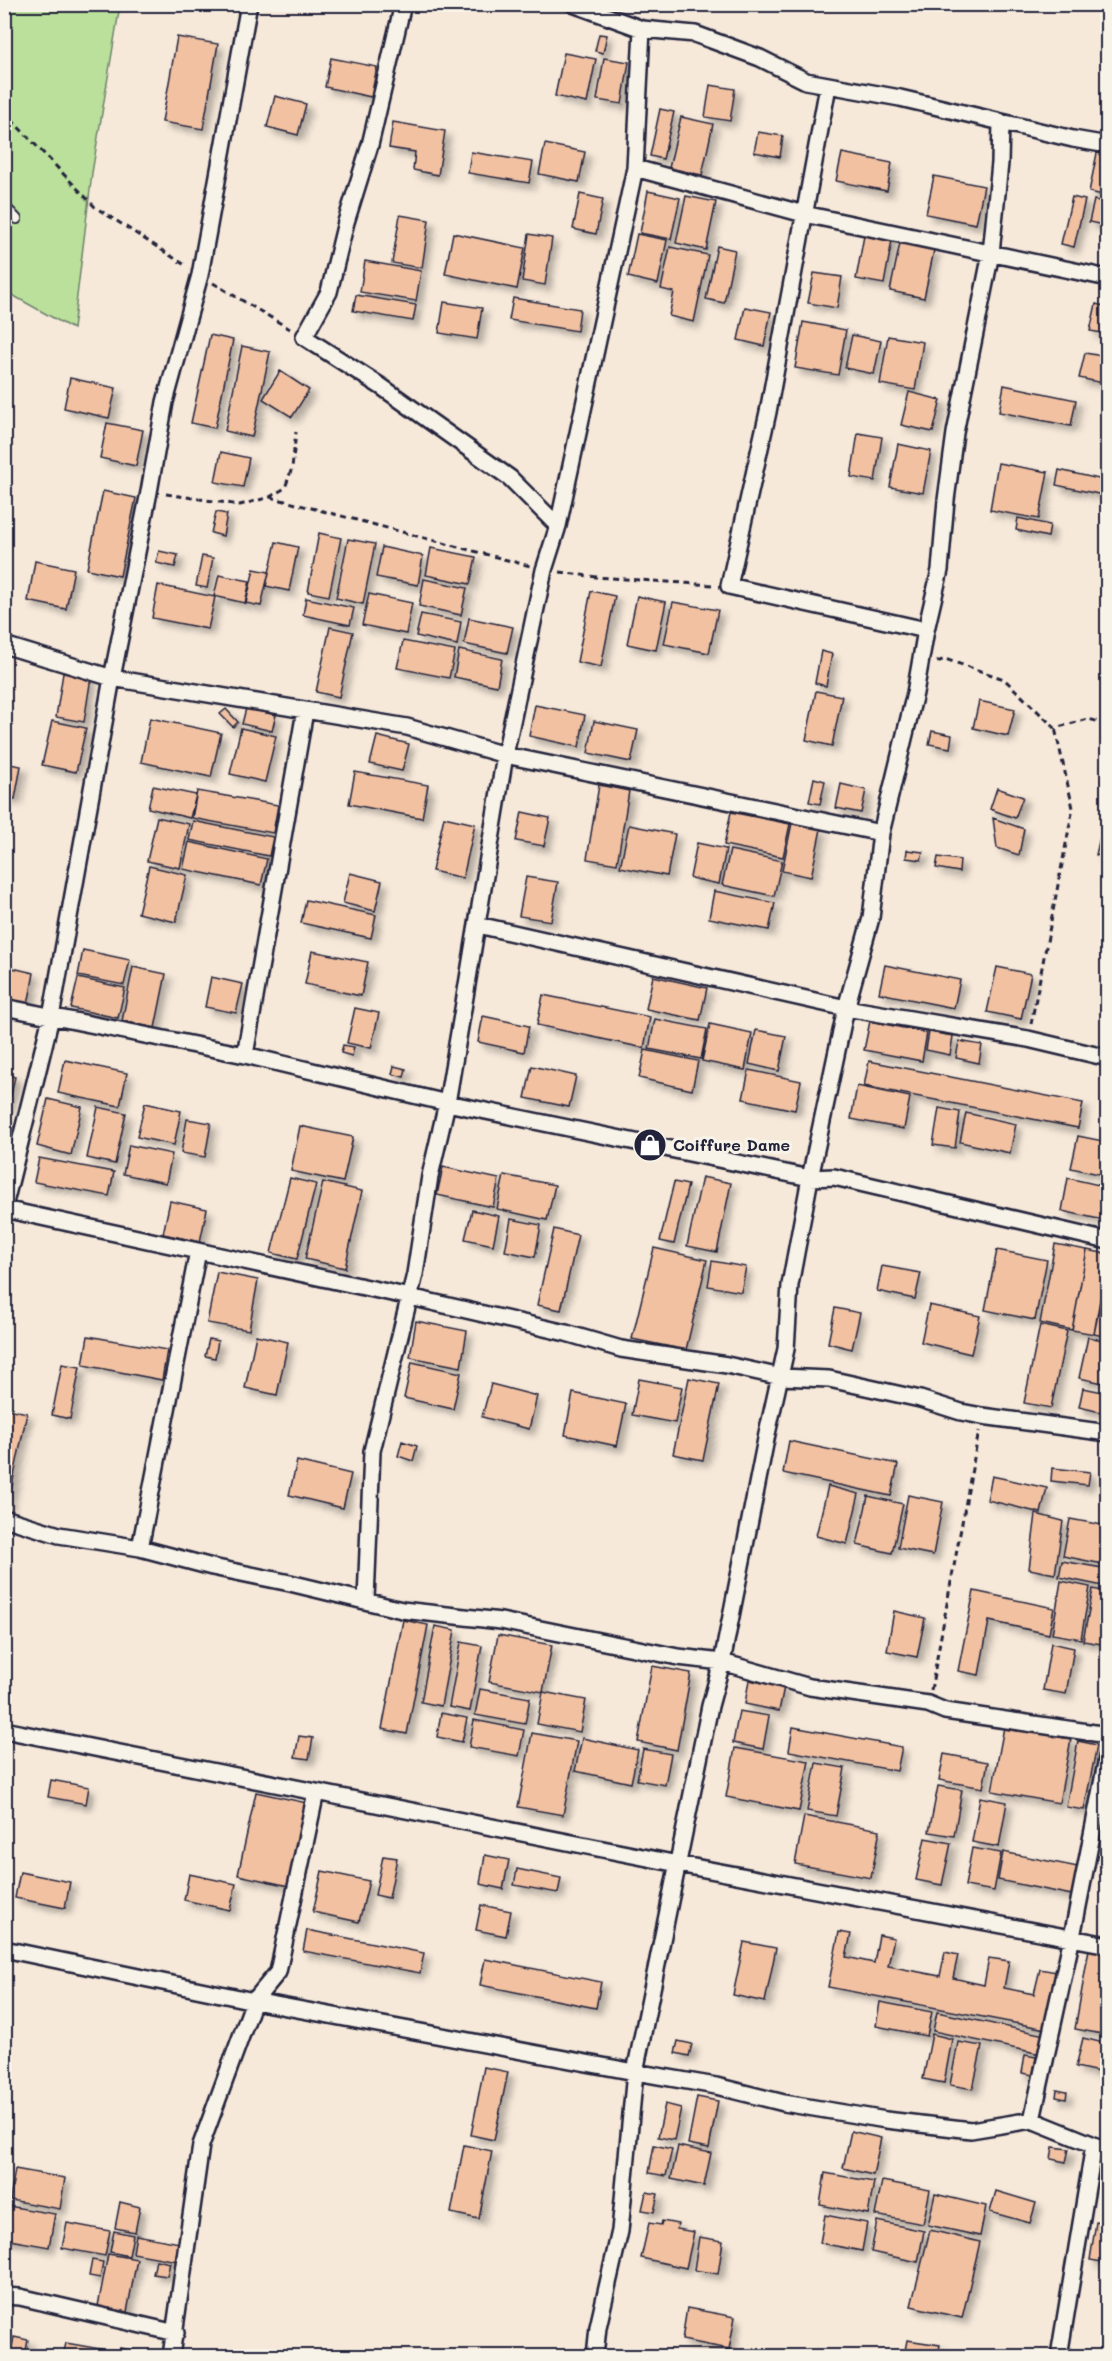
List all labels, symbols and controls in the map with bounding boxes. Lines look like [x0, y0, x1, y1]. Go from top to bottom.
shop icon: Coiffure Dame [632, 1127, 668, 1163]
place label: Coiffure Dame [673, 1134, 790, 1155]

